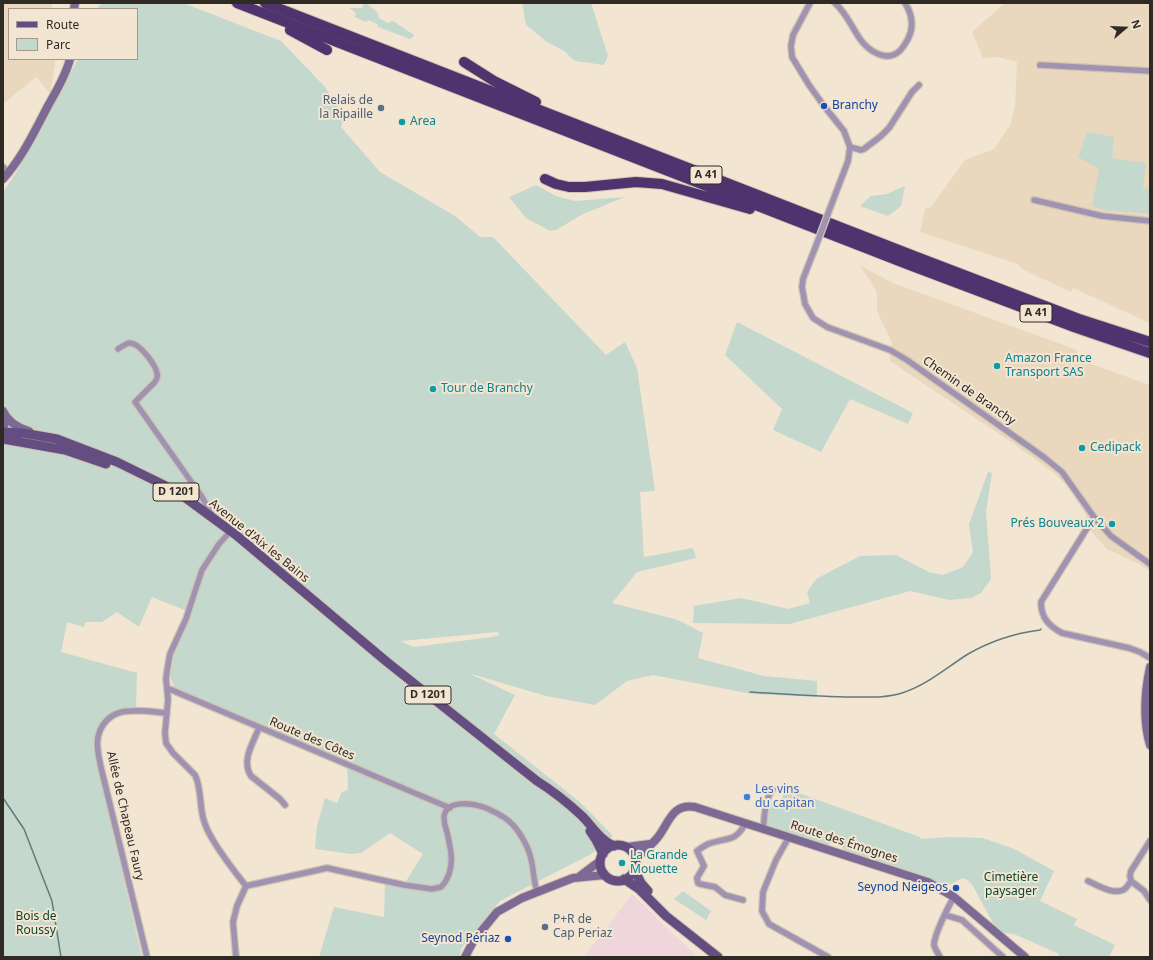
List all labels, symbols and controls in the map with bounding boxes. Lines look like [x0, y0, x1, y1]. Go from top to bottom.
legend [8, 8, 138, 60]
north arrow [1105, 8, 1145, 48]
text: Route [46, 16, 79, 33]
text: N [1128, 17, 1145, 31]
text: Parc [46, 36, 70, 53]
place label: Relais de la Ripaille [319, 94, 373, 122]
place label: Branchy [832, 99, 878, 113]
marker: Branchy [819, 101, 829, 111]
marker: Relais de la Ripaille [376, 103, 386, 113]
place label: Area [410, 115, 436, 129]
marker: Area [397, 117, 407, 127]
road number: A 41 [690, 166, 722, 184]
road number: A 41 [1020, 304, 1052, 322]
place label: Amazon France Transport SAS [1005, 352, 1092, 380]
street label: Chemin de Branchy [920, 354, 1018, 428]
marker: Amazon France Transport SAS [992, 361, 1002, 371]
place label: Tour de Branchy [441, 382, 533, 396]
marker: Tour de Branchy [428, 384, 438, 394]
place label: Cedipack [1090, 441, 1141, 455]
marker: Cedipack [1077, 443, 1087, 453]
road number: D 1201 [153, 483, 199, 501]
street label: Avenue d'Aix les Bains [206, 496, 312, 586]
place label: Prés Bouveaux 2 [1011, 517, 1104, 531]
marker: Prés Bouveaux 2 [1107, 519, 1117, 529]
road number: D 1201 [405, 686, 451, 704]
street label: Route des Côtes [267, 715, 357, 763]
street label: Allée de Chapeau Faury [103, 750, 147, 882]
place label: Les vins du capitan [755, 783, 814, 811]
marker: Les vins du capitan [742, 792, 752, 802]
street label: Route des Émognes [789, 818, 899, 866]
place label: La Grande Mouette [630, 849, 688, 877]
marker: La Grande Mouette [617, 858, 627, 868]
park label: Cimetière paysager [984, 871, 1038, 899]
place label: Seynod Neigeos [857, 881, 948, 895]
marker: Seynod Neigeos [951, 883, 961, 893]
park label: Bois de Roussy [15, 910, 57, 938]
place label: P+R de Cap Periaz [553, 913, 612, 941]
marker: P+R de Cap Periaz [540, 922, 550, 932]
place label: Seynod Périaz [421, 932, 500, 946]
marker: Seynod Périaz [503, 934, 513, 944]

